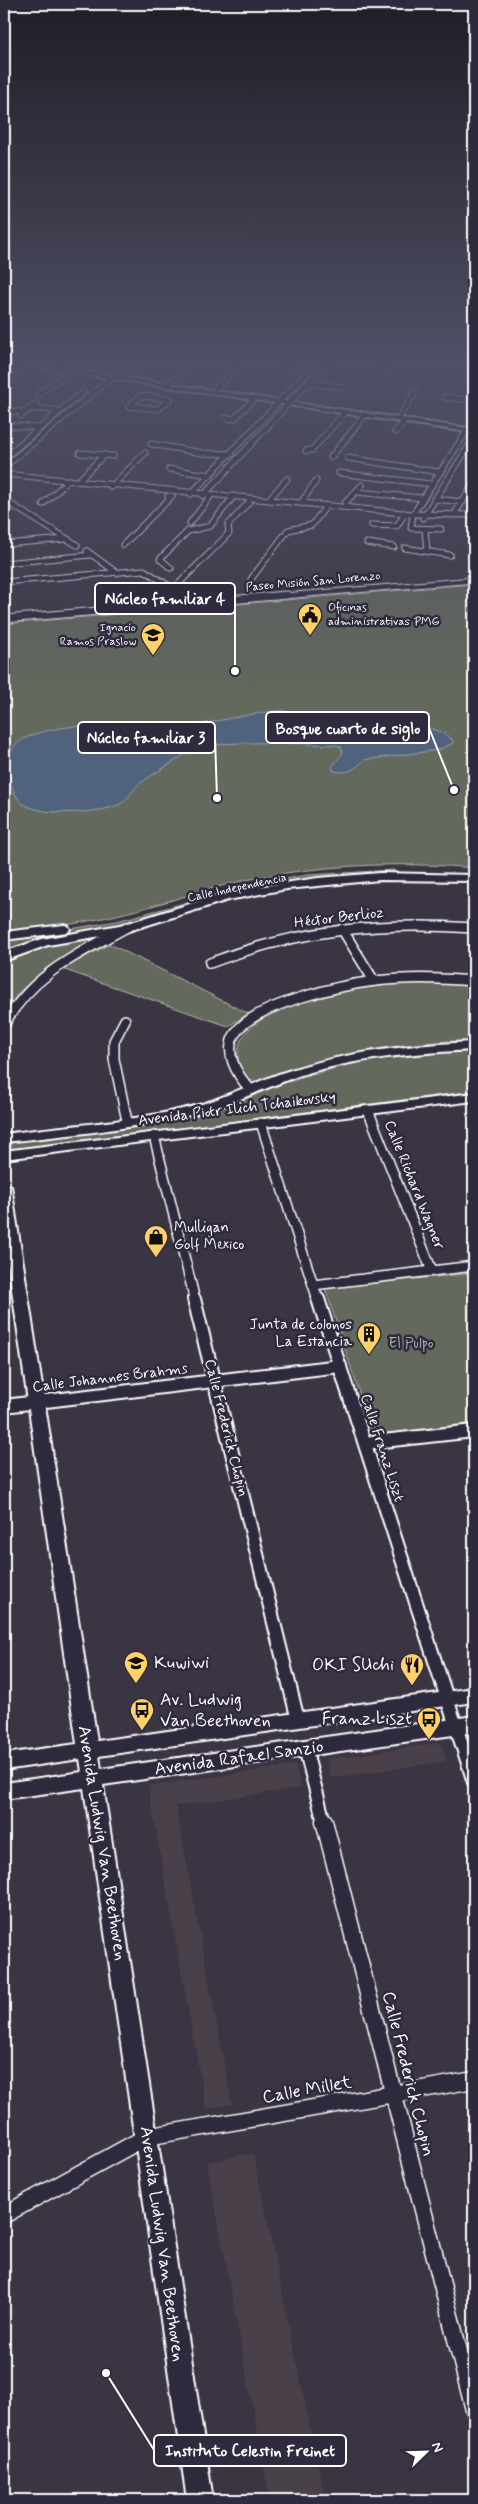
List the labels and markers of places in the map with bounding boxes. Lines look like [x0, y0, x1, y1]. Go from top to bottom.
callout: Núcleo familiar 4 [95, 583, 235, 614]
place label: Oficinas administrativas PMG [328, 600, 440, 630]
public building icon: Oficinas administrativas PMG [297, 602, 323, 636]
place label: Ignacio Ramos Praslow [60, 620, 136, 650]
school or university icon: Ignacio Ramos Praslow [140, 622, 166, 656]
callout: Bosque cuarto de siglo [266, 712, 429, 743]
callout: Núcleo familiar 3 [78, 722, 215, 753]
place label: Mulligan Golf Mexico [174, 1218, 244, 1255]
shop icon: Mulligan Golf Mexico [143, 1224, 169, 1258]
place label: Junta de colonos La Estancia [249, 1315, 353, 1352]
building icon: Junta de colonos La Estancia [356, 1321, 382, 1355]
school or university icon: Kuwiwi [123, 1650, 149, 1684]
place label: Kuwiwi [154, 1651, 209, 1675]
restaurant icon: OKI SUchi [399, 1652, 425, 1686]
place label: OKI SUchi [312, 1653, 394, 1677]
place label: Av. Ludwig Van Beethoven [160, 1688, 271, 1733]
bus stop icon: Av. Ludwig Van Beethoven [129, 1697, 155, 1731]
bus stop icon: Franz Liszt [416, 1706, 442, 1740]
place label: Franz Liszt [322, 1707, 412, 1731]
callout: Instituto Celestin Freinet [154, 2435, 346, 2466]

